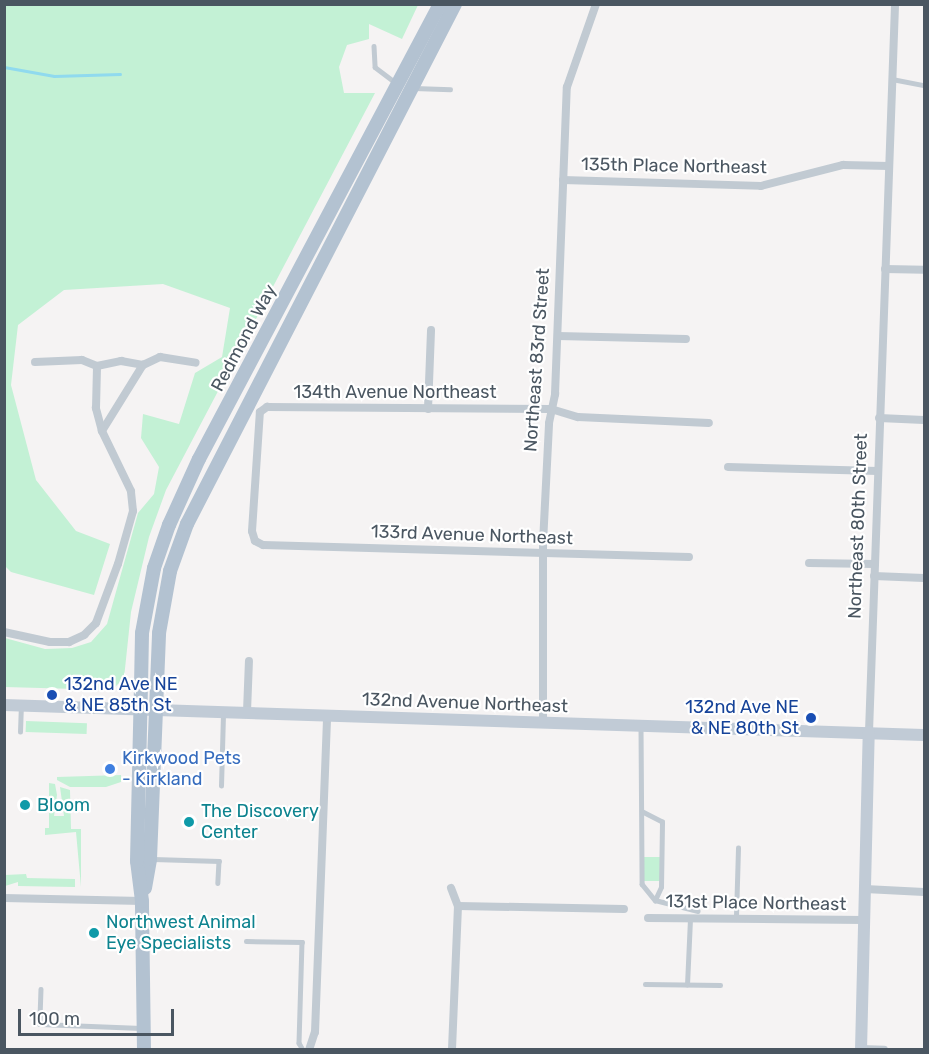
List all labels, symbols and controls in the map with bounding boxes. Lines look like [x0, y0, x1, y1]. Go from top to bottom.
street label: 135th Place Northeast [581, 154, 767, 178]
street label: Northeast 83rd Street [520, 267, 554, 453]
street label: Redmond Way [207, 281, 281, 395]
street label: 134th Avenue Northeast [293, 381, 497, 403]
street label: Northeast 80th Street [844, 433, 872, 619]
street label: 133rd Avenue Northeast [370, 521, 574, 549]
place label: 132nd Ave NE & NE 85th St [64, 674, 178, 716]
marker: 132nd Ave NE & NE 85th St [45, 688, 59, 702]
street label: 132nd Avenue Northeast [361, 689, 569, 717]
place label: 132nd Ave NE & NE 80th St [685, 697, 799, 740]
marker: 132nd Ave NE & NE 80th St [804, 711, 818, 725]
place label: Kirkwood Pets - Kirkland [122, 748, 241, 790]
marker: Kirkwood Pets - Kirkland [103, 762, 117, 776]
place label: Bloom [37, 794, 90, 816]
marker: Bloom [18, 798, 32, 812]
place label: The Discovery Center [201, 801, 319, 844]
marker: The Discovery Center [182, 815, 196, 829]
street label: 131st Place Northeast [665, 891, 847, 915]
place label: Northwest Animal Eye Specialists [106, 912, 256, 954]
marker: Northwest Animal Eye Specialists [87, 926, 101, 940]
scale bar [21, 997, 177, 1035]
text: 100 m [29, 1008, 80, 1030]

